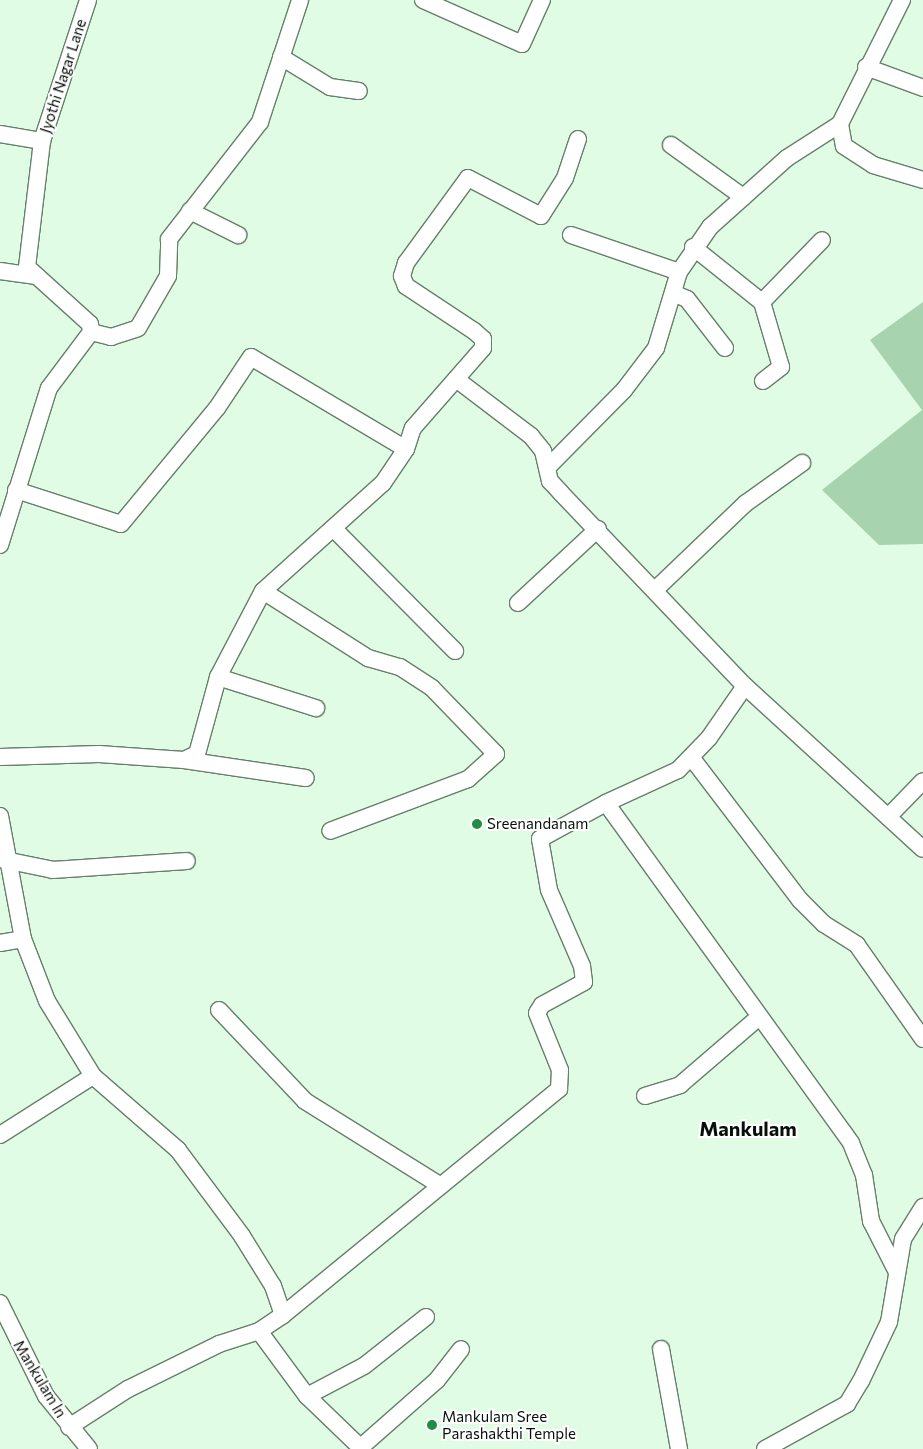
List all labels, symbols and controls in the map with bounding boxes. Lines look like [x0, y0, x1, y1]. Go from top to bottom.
street label: Jyothi Nagar Lane [36, 17, 90, 135]
place label: Sreenandanam [487, 815, 588, 833]
marker: Sreenandanam [471, 818, 483, 830]
district label: Mankulam [699, 1116, 797, 1140]
street label: Mankulam ln [10, 1337, 70, 1421]
place label: Mankulam Sree Parashakthi Temple [442, 1407, 576, 1442]
marker: Mankulam Sree Parashakthi Temple [426, 1419, 438, 1431]

